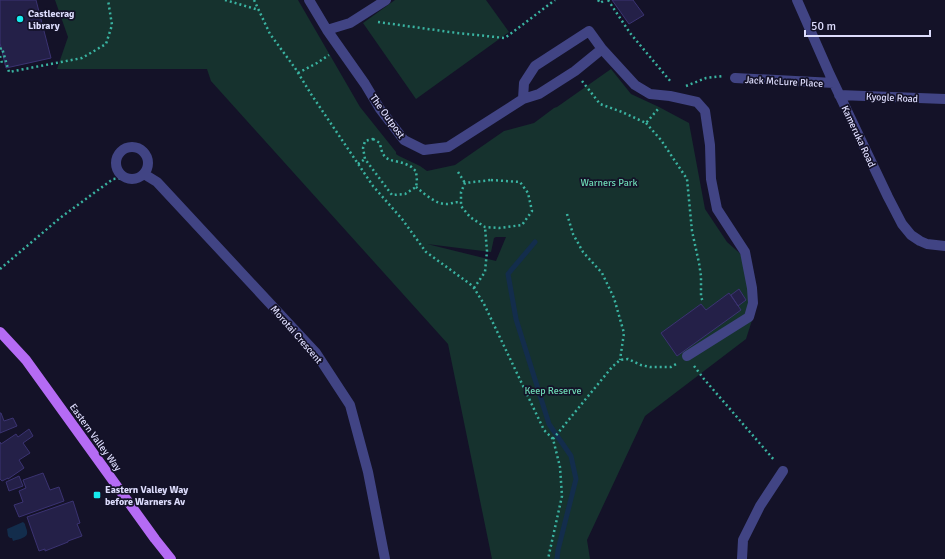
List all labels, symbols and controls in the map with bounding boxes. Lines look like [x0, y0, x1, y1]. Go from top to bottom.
place label: Castlecrag Library [28, 8, 75, 32]
scale bar [805, 12, 930, 38]
marker: Castlecrag Library [15, 14, 25, 24]
text: 50 m [811, 19, 836, 34]
street label: Jack McLure Place [744, 74, 823, 90]
street label: Kyogle Road [866, 91, 918, 105]
street label: The Outpost [367, 92, 407, 141]
street label: Kameruka Road [839, 104, 878, 169]
park label: Warners Park [581, 177, 637, 189]
street label: Morotai Crescent [268, 303, 325, 366]
park label: Keep Reserve [525, 385, 581, 397]
street label: Eastern Valley Way [67, 402, 124, 474]
place label: Eastern Valley Way before Warners Av [105, 484, 188, 508]
marker: Eastern Valley Way before Warners Av [92, 490, 102, 500]

